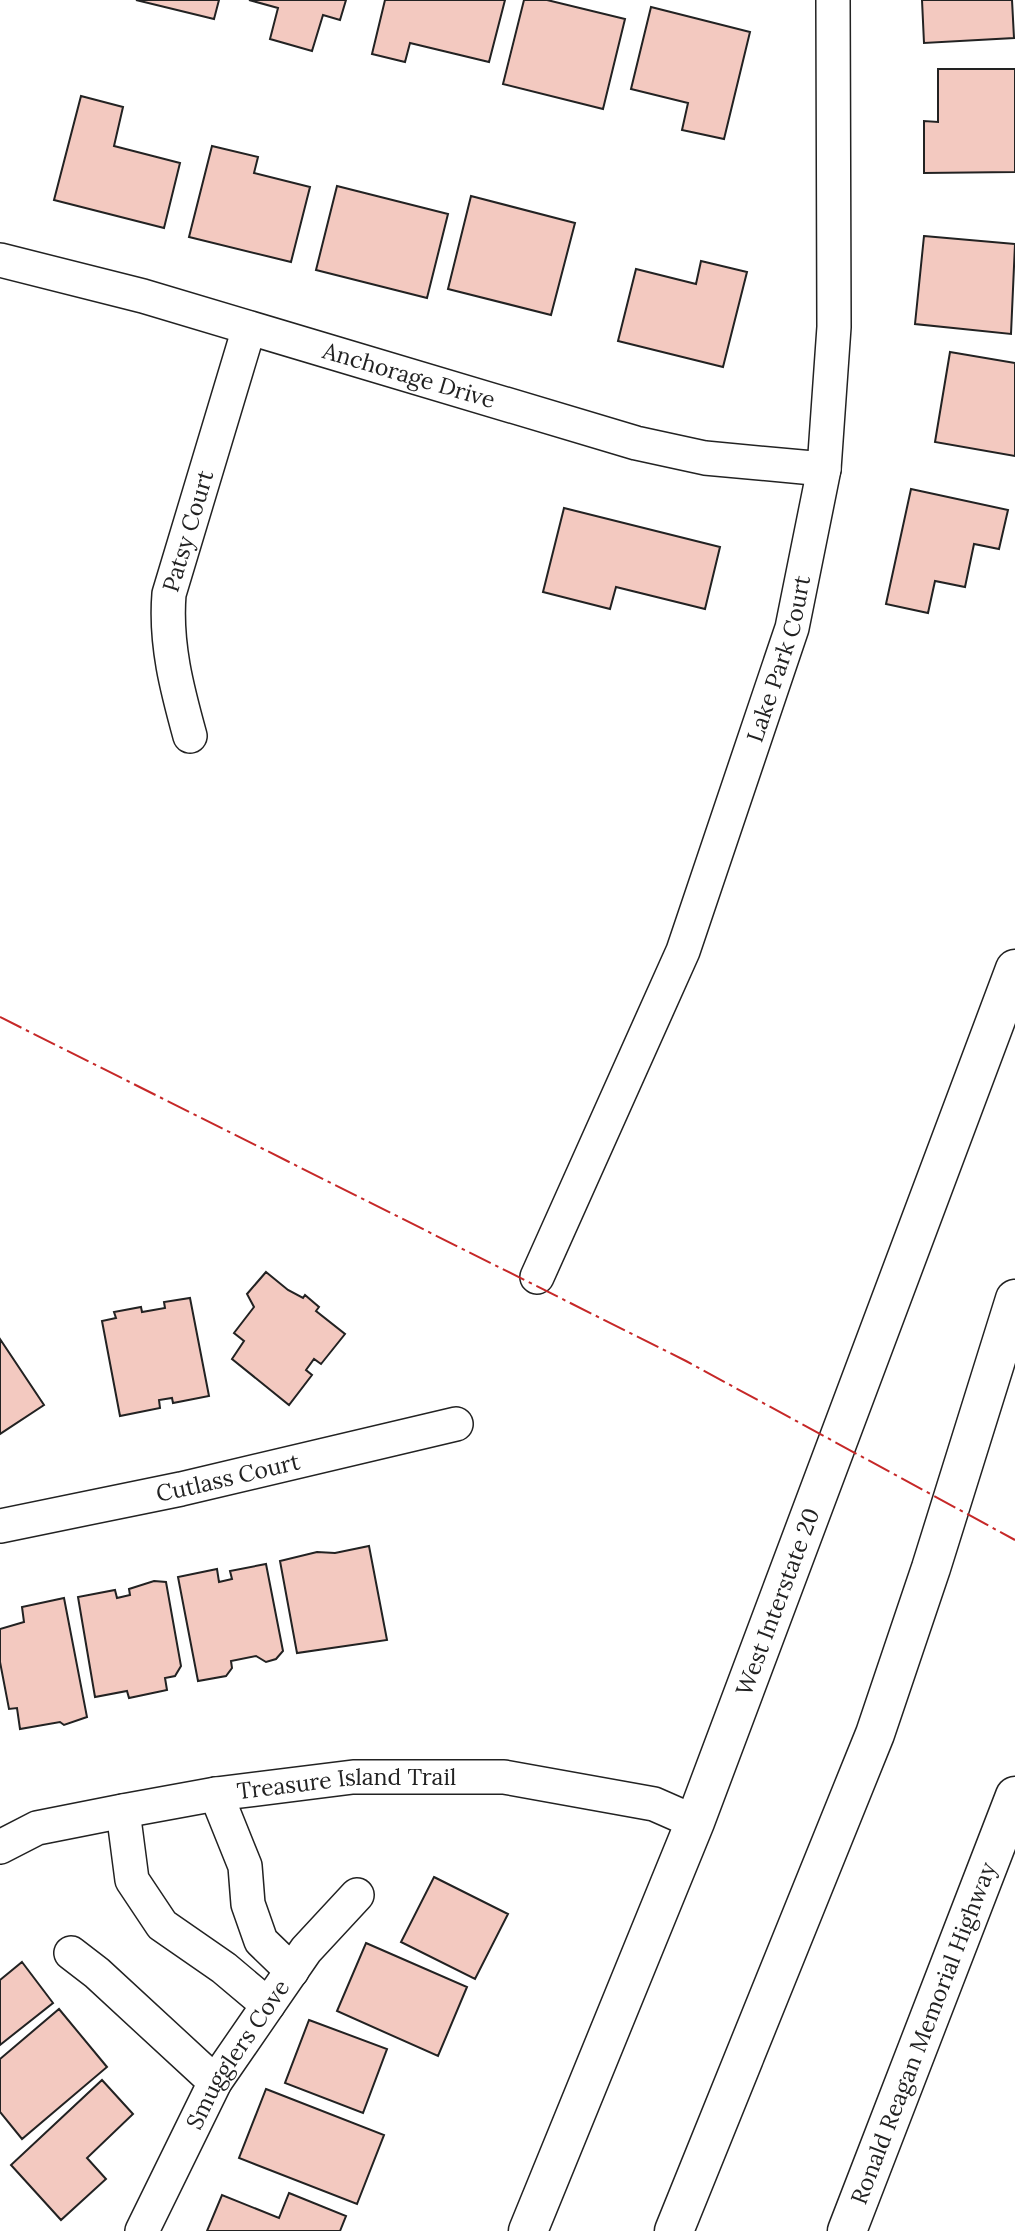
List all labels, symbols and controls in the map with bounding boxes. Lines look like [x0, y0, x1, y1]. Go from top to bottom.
street label: Anchorage Drive [319, 335, 499, 414]
street label: Patsy Court [155, 467, 219, 595]
street label: Lake Park Court [740, 573, 816, 746]
street label: Cutlass Court [153, 1446, 303, 1508]
street label: West Interstate 20 [729, 1504, 826, 1699]
street label: Treasure Island Trail [235, 1762, 456, 1805]
street label: Ronald Reagan Memorial Highway [844, 1857, 1002, 2208]
street label: Smugglers Cove [179, 1974, 295, 2134]

